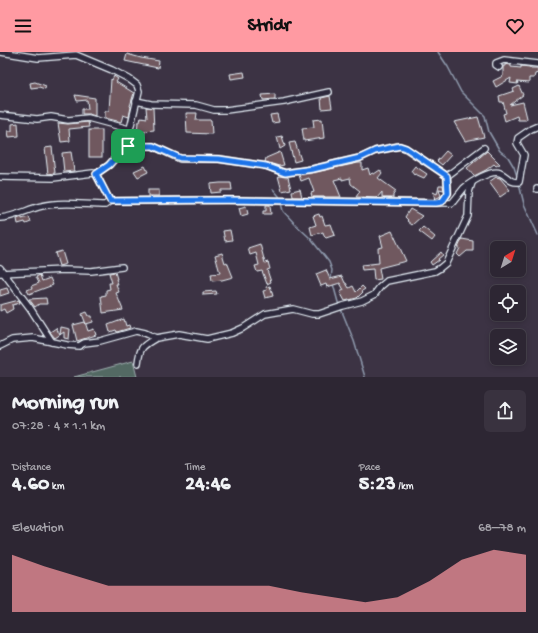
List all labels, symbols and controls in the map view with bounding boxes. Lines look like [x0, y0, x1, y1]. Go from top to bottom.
icon: menu [12, 15, 34, 37]
icon: heart [504, 15, 526, 37]
text: Stridr [248, 16, 290, 37]
pin [111, 129, 145, 163]
icon: arrive [117, 135, 139, 157]
north arrow [490, 241, 526, 277]
map controls [490, 241, 526, 365]
button: locate [490, 285, 526, 321]
button: layers [490, 329, 526, 365]
button: share [484, 390, 526, 432]
text: Morning run [12, 391, 118, 417]
text: 07:28 · 4 × 1.1 km [12, 419, 105, 434]
text: Distance [12, 462, 51, 474]
text: Time [185, 462, 205, 474]
text: Pace [359, 462, 380, 474]
text: 4.60 [12, 474, 49, 497]
text: 24:46 [185, 474, 230, 497]
text: 5:23 [359, 474, 396, 497]
text: km [49, 481, 65, 493]
text: /km [396, 481, 414, 493]
text: Elevation [12, 521, 64, 536]
text: 68–78 m [478, 521, 526, 536]

